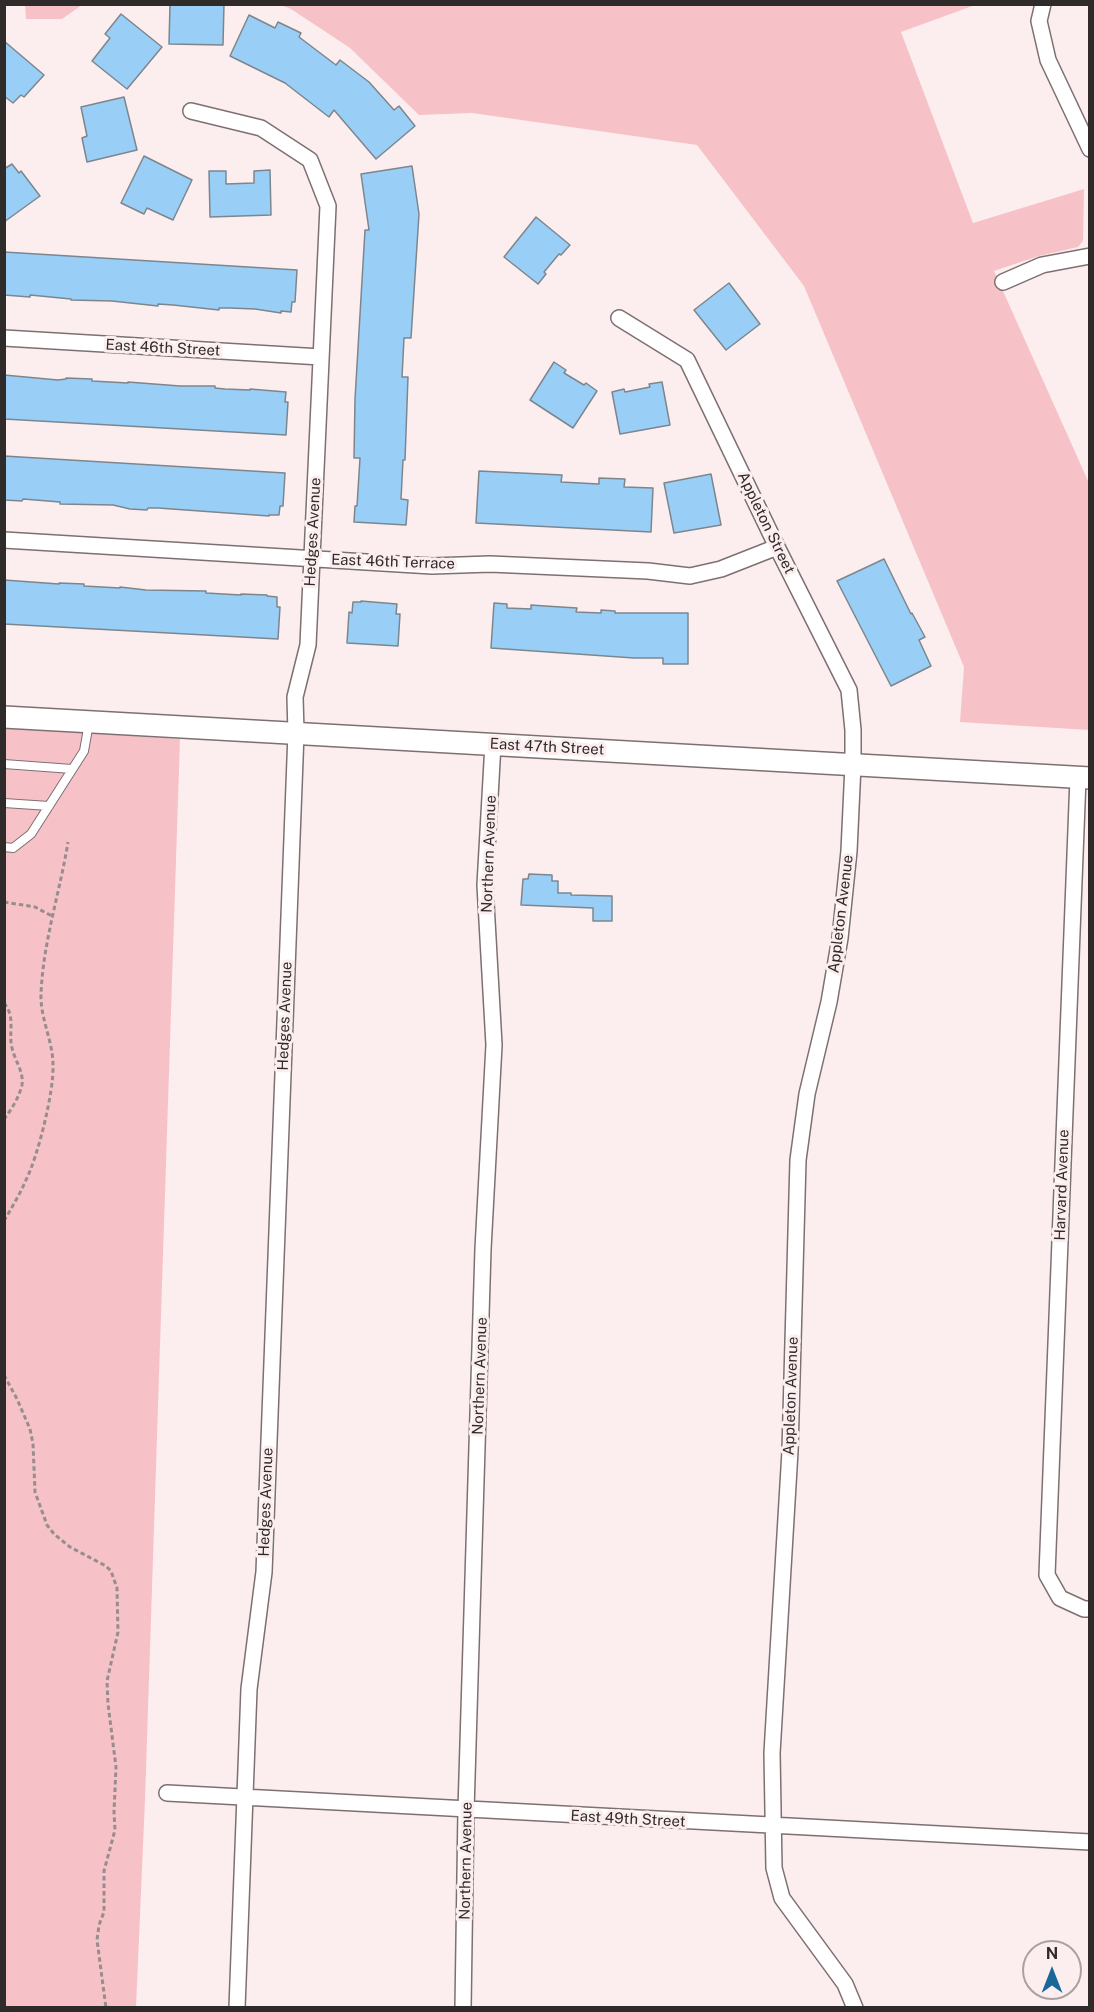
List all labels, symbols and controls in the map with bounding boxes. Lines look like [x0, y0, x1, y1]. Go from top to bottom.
street label: East 46th Street [105, 336, 221, 360]
street label: Appleton Street [734, 469, 798, 577]
street label: Hedges Avenue [301, 477, 325, 587]
street label: East 46th Terrace [331, 551, 455, 573]
street label: East 47th Street [489, 735, 605, 759]
street label: Northern Avenue [478, 795, 500, 913]
street label: Appleton Avenue [825, 854, 857, 974]
street label: Hedges Avenue [274, 961, 296, 1071]
street label: Harvard Avenue [1051, 1129, 1073, 1241]
street label: Northern Avenue [469, 1317, 491, 1435]
street label: Appleton Avenue [780, 1336, 802, 1456]
street label: Hedges Avenue [255, 1447, 277, 1557]
street label: Northern Avenue [456, 1802, 476, 1920]
street label: East 49th Street [570, 1807, 686, 1831]
north arrow [1022, 1940, 1082, 2000]
text: N [1046, 1944, 1058, 1963]

